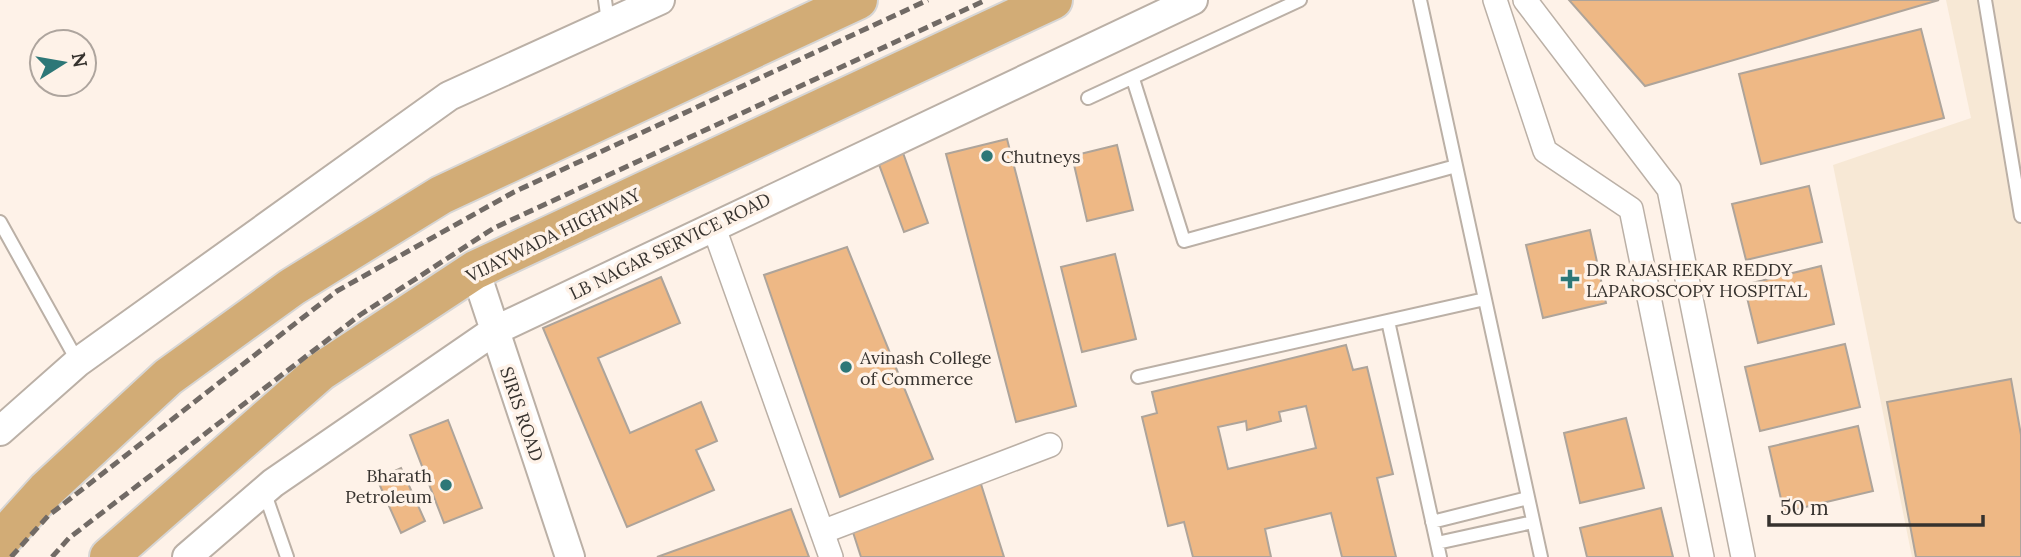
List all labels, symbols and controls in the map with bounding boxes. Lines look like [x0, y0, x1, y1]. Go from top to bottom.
north arrow [28, 28, 98, 98]
text: N [67, 50, 93, 70]
place label: Chutneys [1001, 145, 1081, 168]
marker: Chutneys [979, 148, 995, 164]
street label: VIJAYWADA HIGHWAY [461, 183, 644, 288]
street label: LB NAGAR SERVICE ROAD [566, 187, 774, 305]
place label: DR RAJASHEKAR REDDY LAPAROSCOPY HOSPITAL [1586, 258, 1808, 302]
marker: DR RAJASHEKAR REDDY LAPAROSCOPY HOSPITAL [1560, 269, 1580, 289]
place label: Avinash College of Commerce [859, 346, 992, 390]
marker: Avinash College of Commerce [838, 359, 854, 375]
street label: SIRIS ROAD [495, 364, 549, 464]
place label: Bharath Petroleum [345, 464, 432, 508]
marker: Bharath Petroleum [438, 477, 454, 493]
scale bar [1769, 484, 1982, 528]
text: 50 m [1780, 494, 1829, 521]

